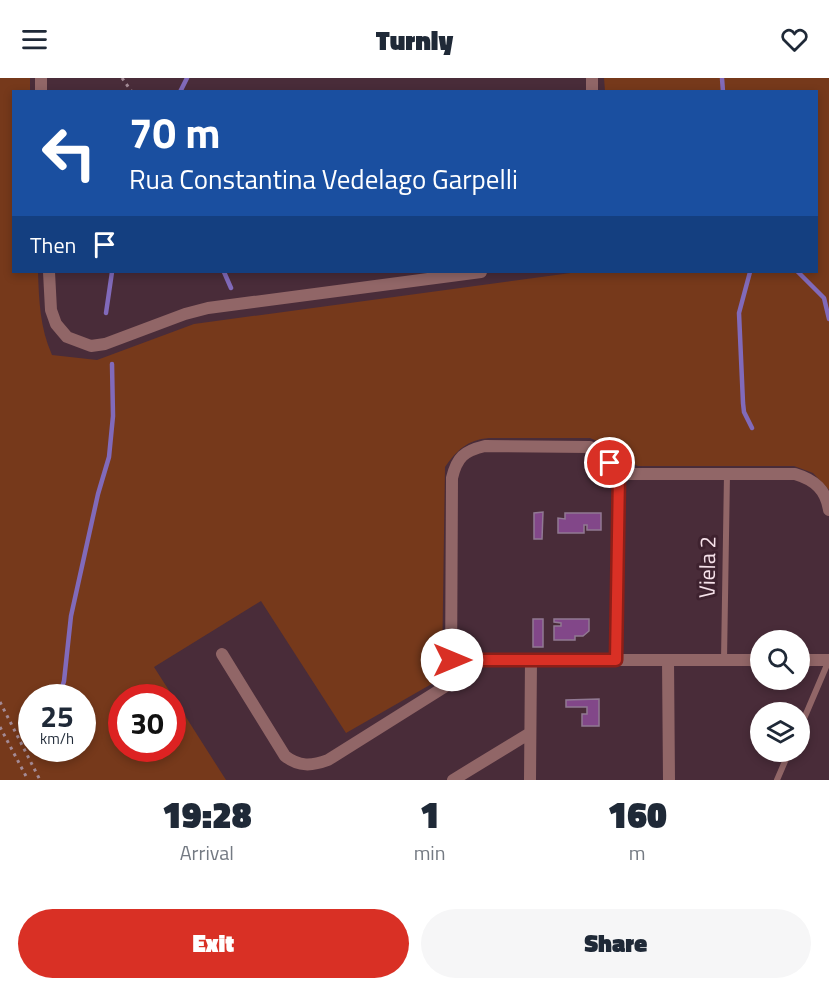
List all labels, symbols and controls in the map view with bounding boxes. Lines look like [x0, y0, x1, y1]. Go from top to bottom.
text: Turnly [376, 19, 453, 60]
icon: menu [18, 23, 51, 56]
icon: heart [778, 23, 811, 56]
text: 70 m [129, 100, 221, 164]
icon: left [30, 114, 108, 192]
text: Rua Constantina Vedelago Garpelli [129, 158, 518, 199]
text: Then [30, 228, 76, 262]
icon: arrive [88, 228, 121, 261]
pin [584, 437, 635, 488]
icon: arrive [593, 446, 626, 479]
street label: Viela 2 [689, 536, 725, 598]
position arrow [420, 628, 484, 692]
map controls [750, 630, 810, 762]
button: search [750, 630, 810, 690]
speed limit sign: 30 [108, 684, 186, 762]
text: 25 [40, 693, 74, 739]
button: layers [750, 702, 810, 762]
text: km/h [40, 727, 74, 750]
text: 19:28 [162, 787, 252, 842]
text: 1 [420, 787, 439, 842]
text: 160 [608, 787, 667, 842]
text: Arrival [180, 837, 234, 868]
text: min [414, 837, 445, 868]
text: m [629, 837, 646, 868]
button: Exit [18, 909, 409, 978]
button: Share [421, 909, 811, 978]

